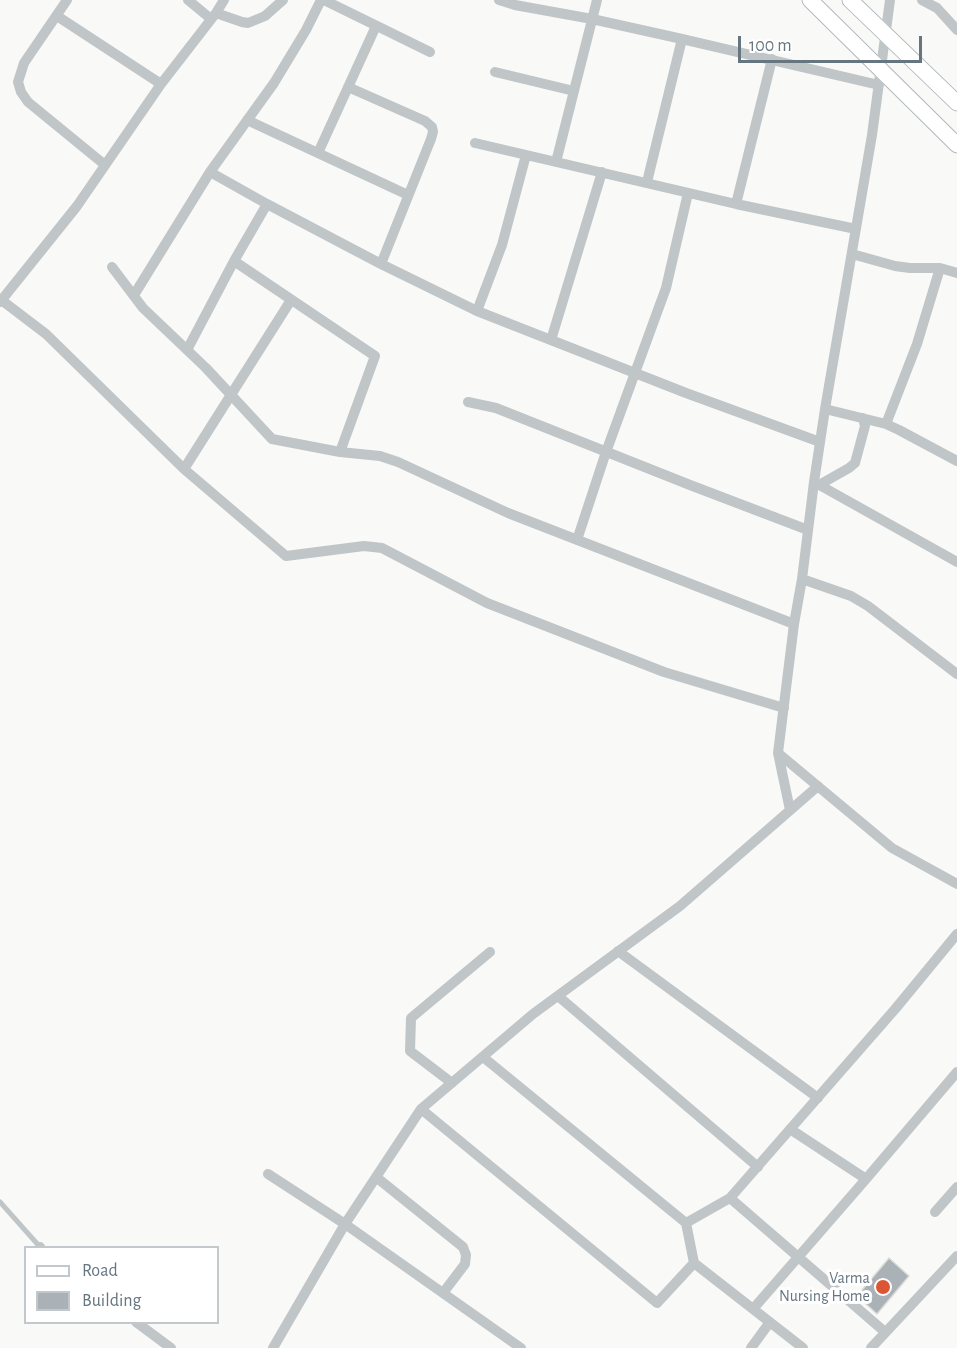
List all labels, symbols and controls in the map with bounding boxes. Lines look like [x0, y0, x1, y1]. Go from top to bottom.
scale bar [741, 24, 926, 62]
text: 100 m [749, 37, 792, 55]
legend [24, 1246, 219, 1324]
text: Road [82, 1262, 118, 1280]
place label: Varma Nursing Home [779, 1268, 870, 1306]
marker: Varma Nursing Home [874, 1278, 892, 1296]
text: Building [82, 1292, 141, 1310]

